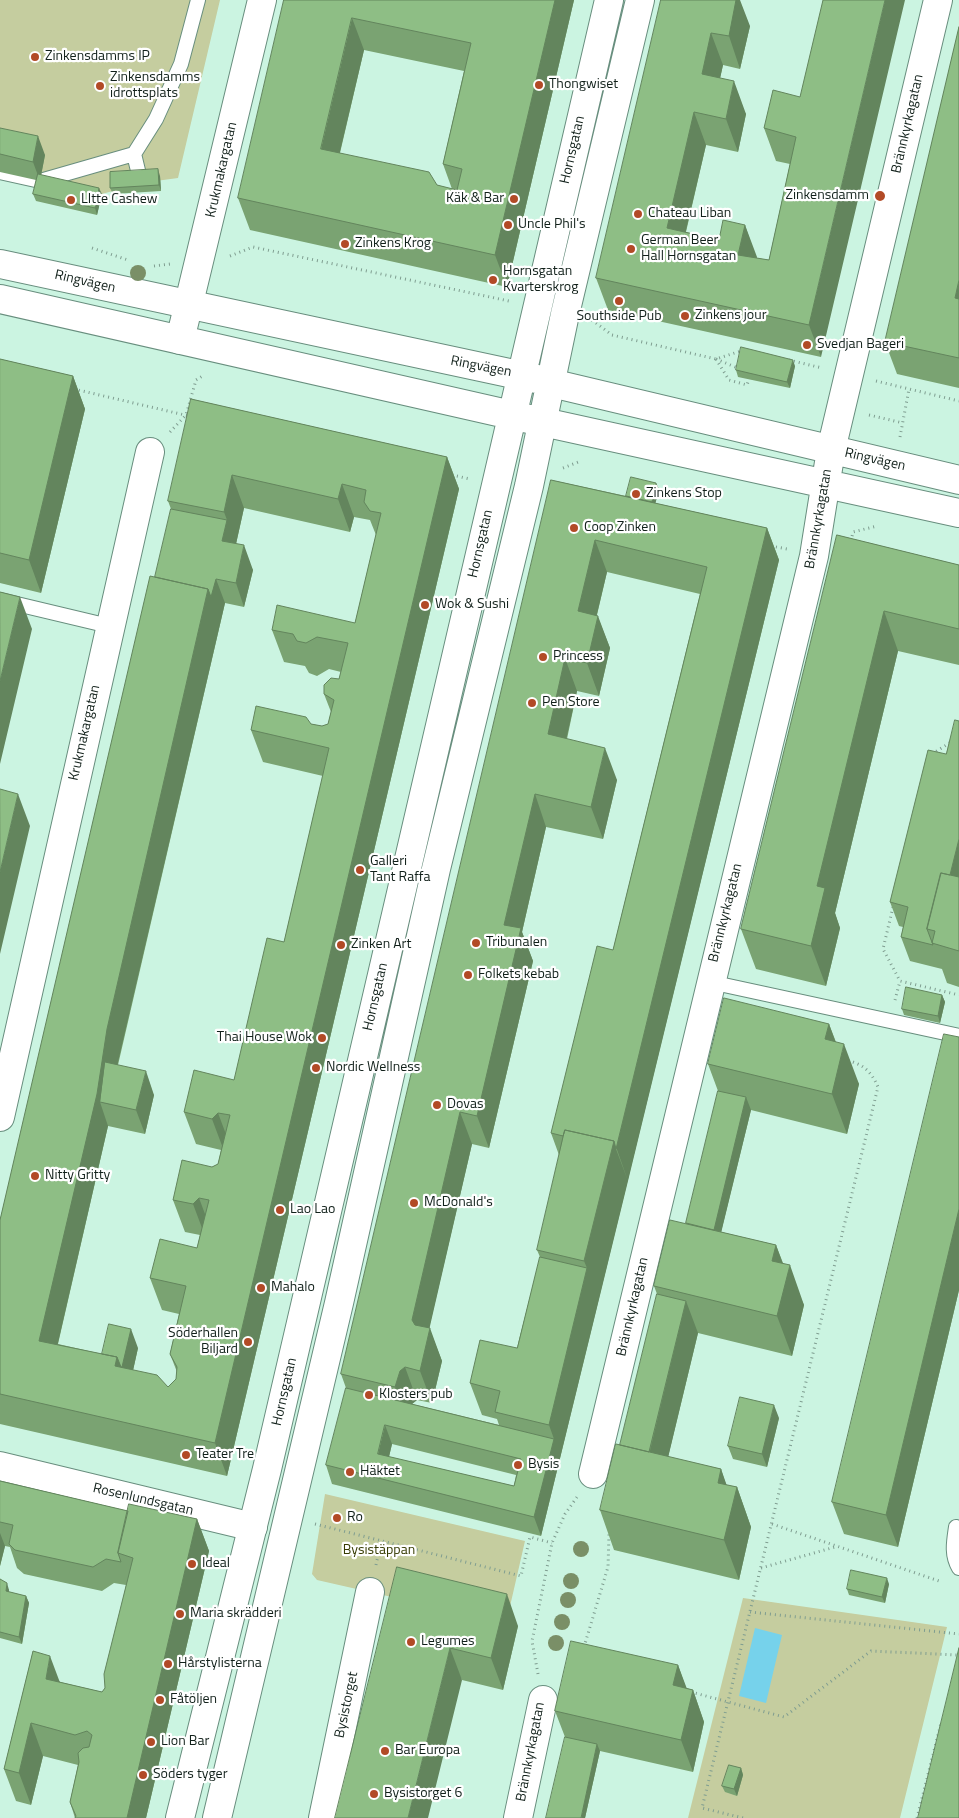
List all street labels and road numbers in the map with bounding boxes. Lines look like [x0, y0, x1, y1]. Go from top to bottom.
street label: Brännkyrkagatan [888, 73, 928, 175]
street label: Hornsgatan [557, 114, 589, 186]
street label: Krukmakargatan [203, 121, 241, 219]
street label: Ringvägen [53, 267, 117, 297]
street label: Ringvägen [449, 353, 513, 381]
street label: Ringvägen [843, 445, 907, 475]
street label: Brännkyrkagatan [802, 468, 836, 570]
street label: Hornsgatan [465, 508, 497, 580]
street label: Krukmakargatan [66, 684, 104, 782]
street label: Brännkyrkagatan [706, 862, 746, 964]
street label: Hornsgatan [360, 961, 392, 1033]
street label: Brännkyrkagatan [613, 1256, 653, 1358]
street label: Hornsgatan [269, 1356, 301, 1428]
street label: Rosenlundsgatan [91, 1480, 195, 1520]
street label: Bysistorget [332, 1670, 362, 1740]
street label: Brännkyrkagatan [513, 1701, 549, 1803]

